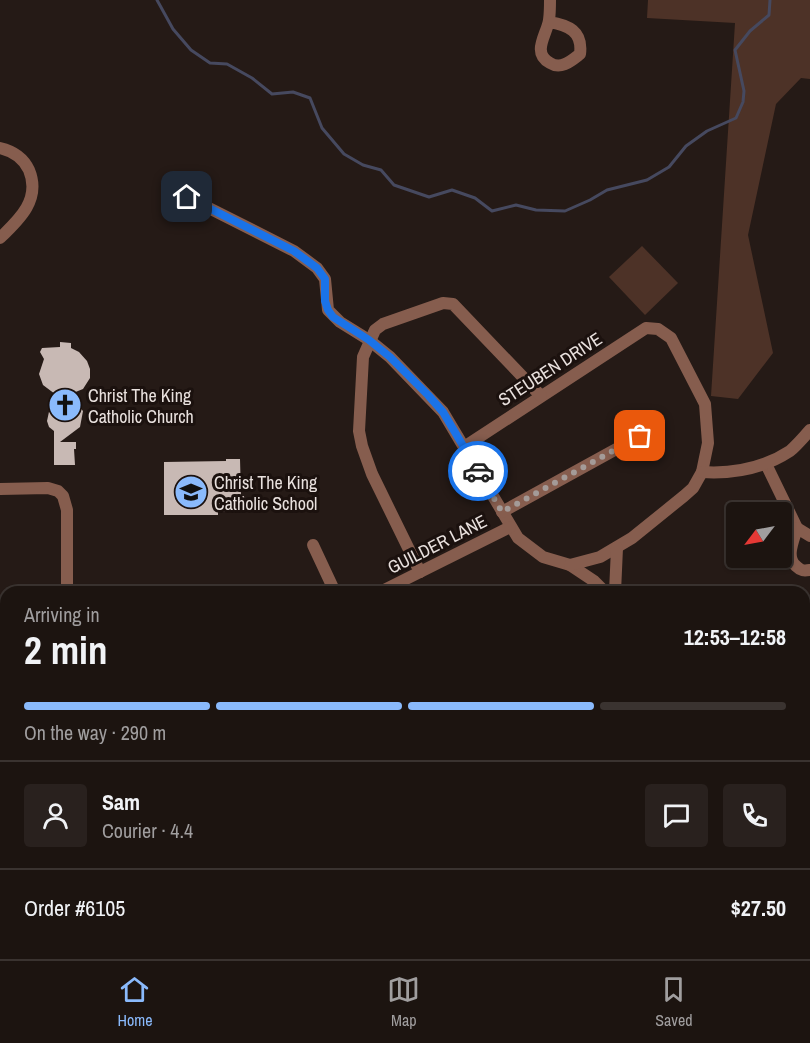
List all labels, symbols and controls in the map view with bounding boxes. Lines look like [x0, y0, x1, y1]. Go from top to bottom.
pin [161, 171, 212, 222]
icon: home [170, 180, 203, 213]
street label: STEUBEN DRIVE [493, 326, 607, 412]
place label: Christ The King Catholic Church [88, 383, 194, 429]
church icon: Christ The King Catholic Church [47, 387, 83, 423]
pin [614, 410, 665, 461]
icon: bag [623, 419, 656, 452]
courier [448, 441, 508, 501]
icon: car [462, 455, 495, 488]
place label: Christ The King Catholic School [214, 470, 318, 516]
school or university icon: Christ The King Catholic School [173, 474, 209, 510]
north arrow [726, 502, 792, 568]
map controls [726, 502, 792, 568]
street label: GUILDER LANE [383, 508, 491, 580]
text: Arriving in [24, 601, 100, 628]
text: 12:53–12:58 [684, 622, 786, 652]
text: 2 min [24, 624, 108, 676]
text: On the way · 290 m [24, 719, 166, 746]
button: person [24, 784, 87, 847]
button: chat [645, 784, 708, 847]
button: phone [723, 784, 786, 847]
text: Sam [102, 787, 140, 817]
text: Courier · 4.4 [102, 817, 193, 844]
text: Order #6105 [24, 893, 125, 923]
text: $27.50 [731, 893, 786, 923]
tab: Home [117, 973, 152, 1031]
tab: Map [387, 973, 420, 1031]
tab: Saved [655, 973, 693, 1031]

